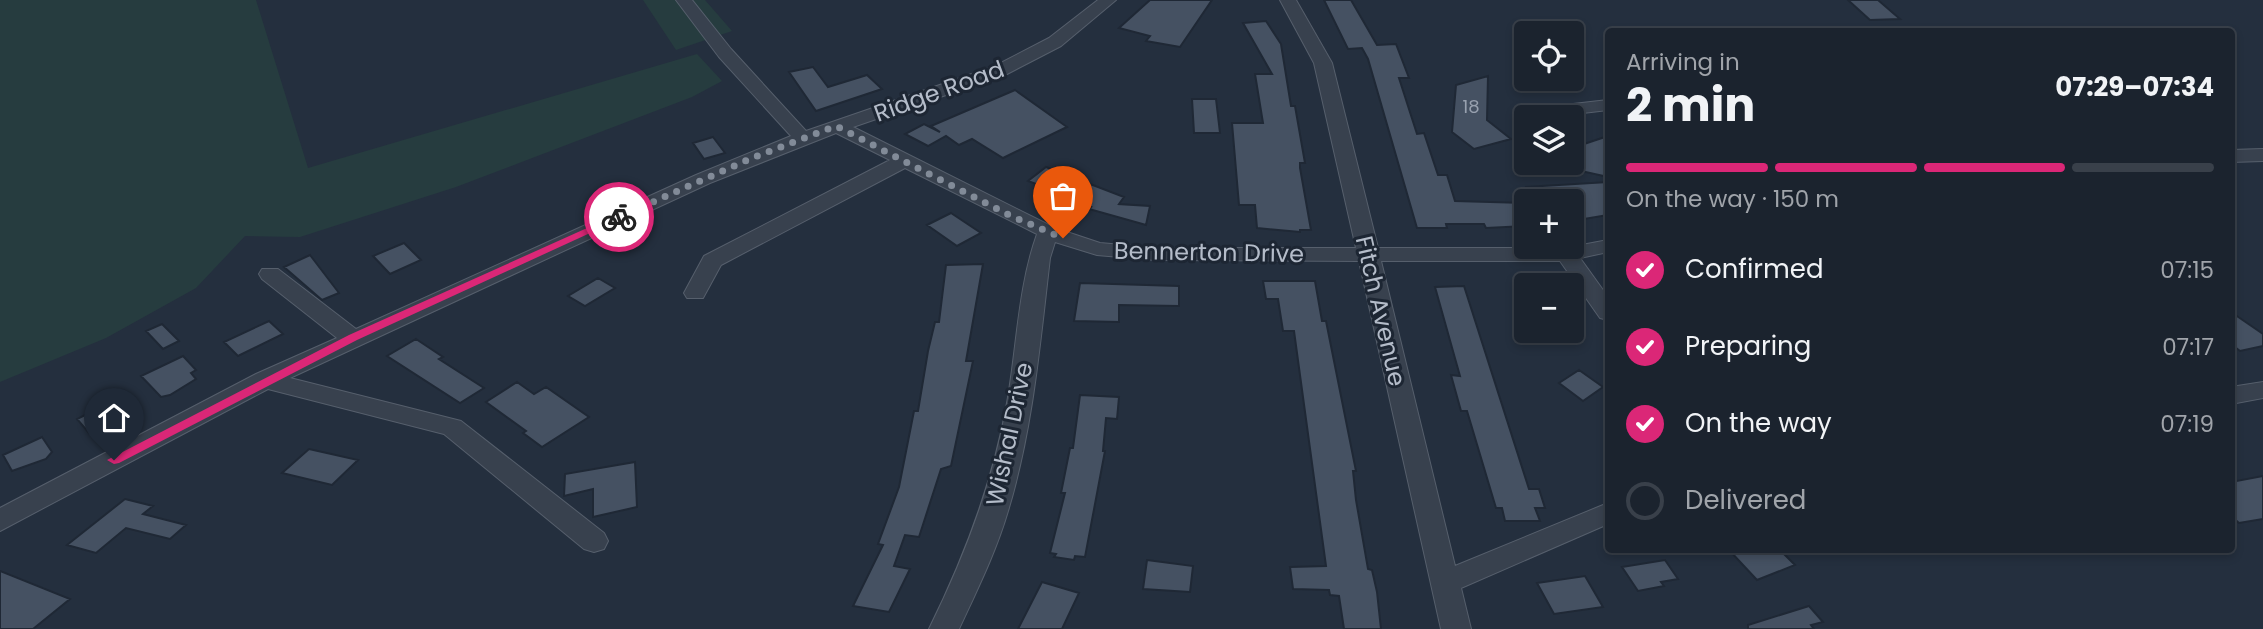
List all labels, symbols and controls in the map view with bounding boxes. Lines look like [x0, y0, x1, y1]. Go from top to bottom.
map controls [1514, 21, 1584, 343]
button: locate [1514, 21, 1584, 91]
text: Arriving in [1626, 46, 1740, 78]
street label: Ridge Road [869, 52, 1009, 130]
text: 07:29–07:34 [2055, 69, 2214, 105]
text: 2 min [1626, 73, 1755, 137]
house number: 18 [1462, 94, 1480, 119]
button: layers [1514, 105, 1584, 175]
pin [1033, 166, 1093, 238]
icon: bag [1044, 177, 1082, 215]
courier [584, 182, 654, 252]
text: On the way · 150 m [1626, 183, 1839, 215]
button: + [1514, 189, 1584, 259]
icon: bike [600, 198, 638, 236]
street label: Fitch Avenue [1348, 233, 1414, 389]
street label: Bennerton Drive [1114, 234, 1304, 270]
icon: check [1626, 251, 1664, 289]
text: Confirmed [1685, 251, 1823, 287]
text: 07:15 [2160, 254, 2214, 286]
button: − [1514, 273, 1584, 343]
icon: check [1626, 328, 1664, 366]
text: Preparing [1685, 328, 1811, 364]
text: 07:17 [2162, 331, 2214, 363]
street label: Wishal Drive [978, 359, 1040, 509]
pin [84, 388, 144, 460]
icon: home [95, 399, 133, 437]
icon: check [1626, 405, 1664, 443]
text: On the way [1685, 405, 1832, 441]
text: 07:19 [2160, 408, 2214, 440]
text: Delivered [1685, 482, 1806, 518]

